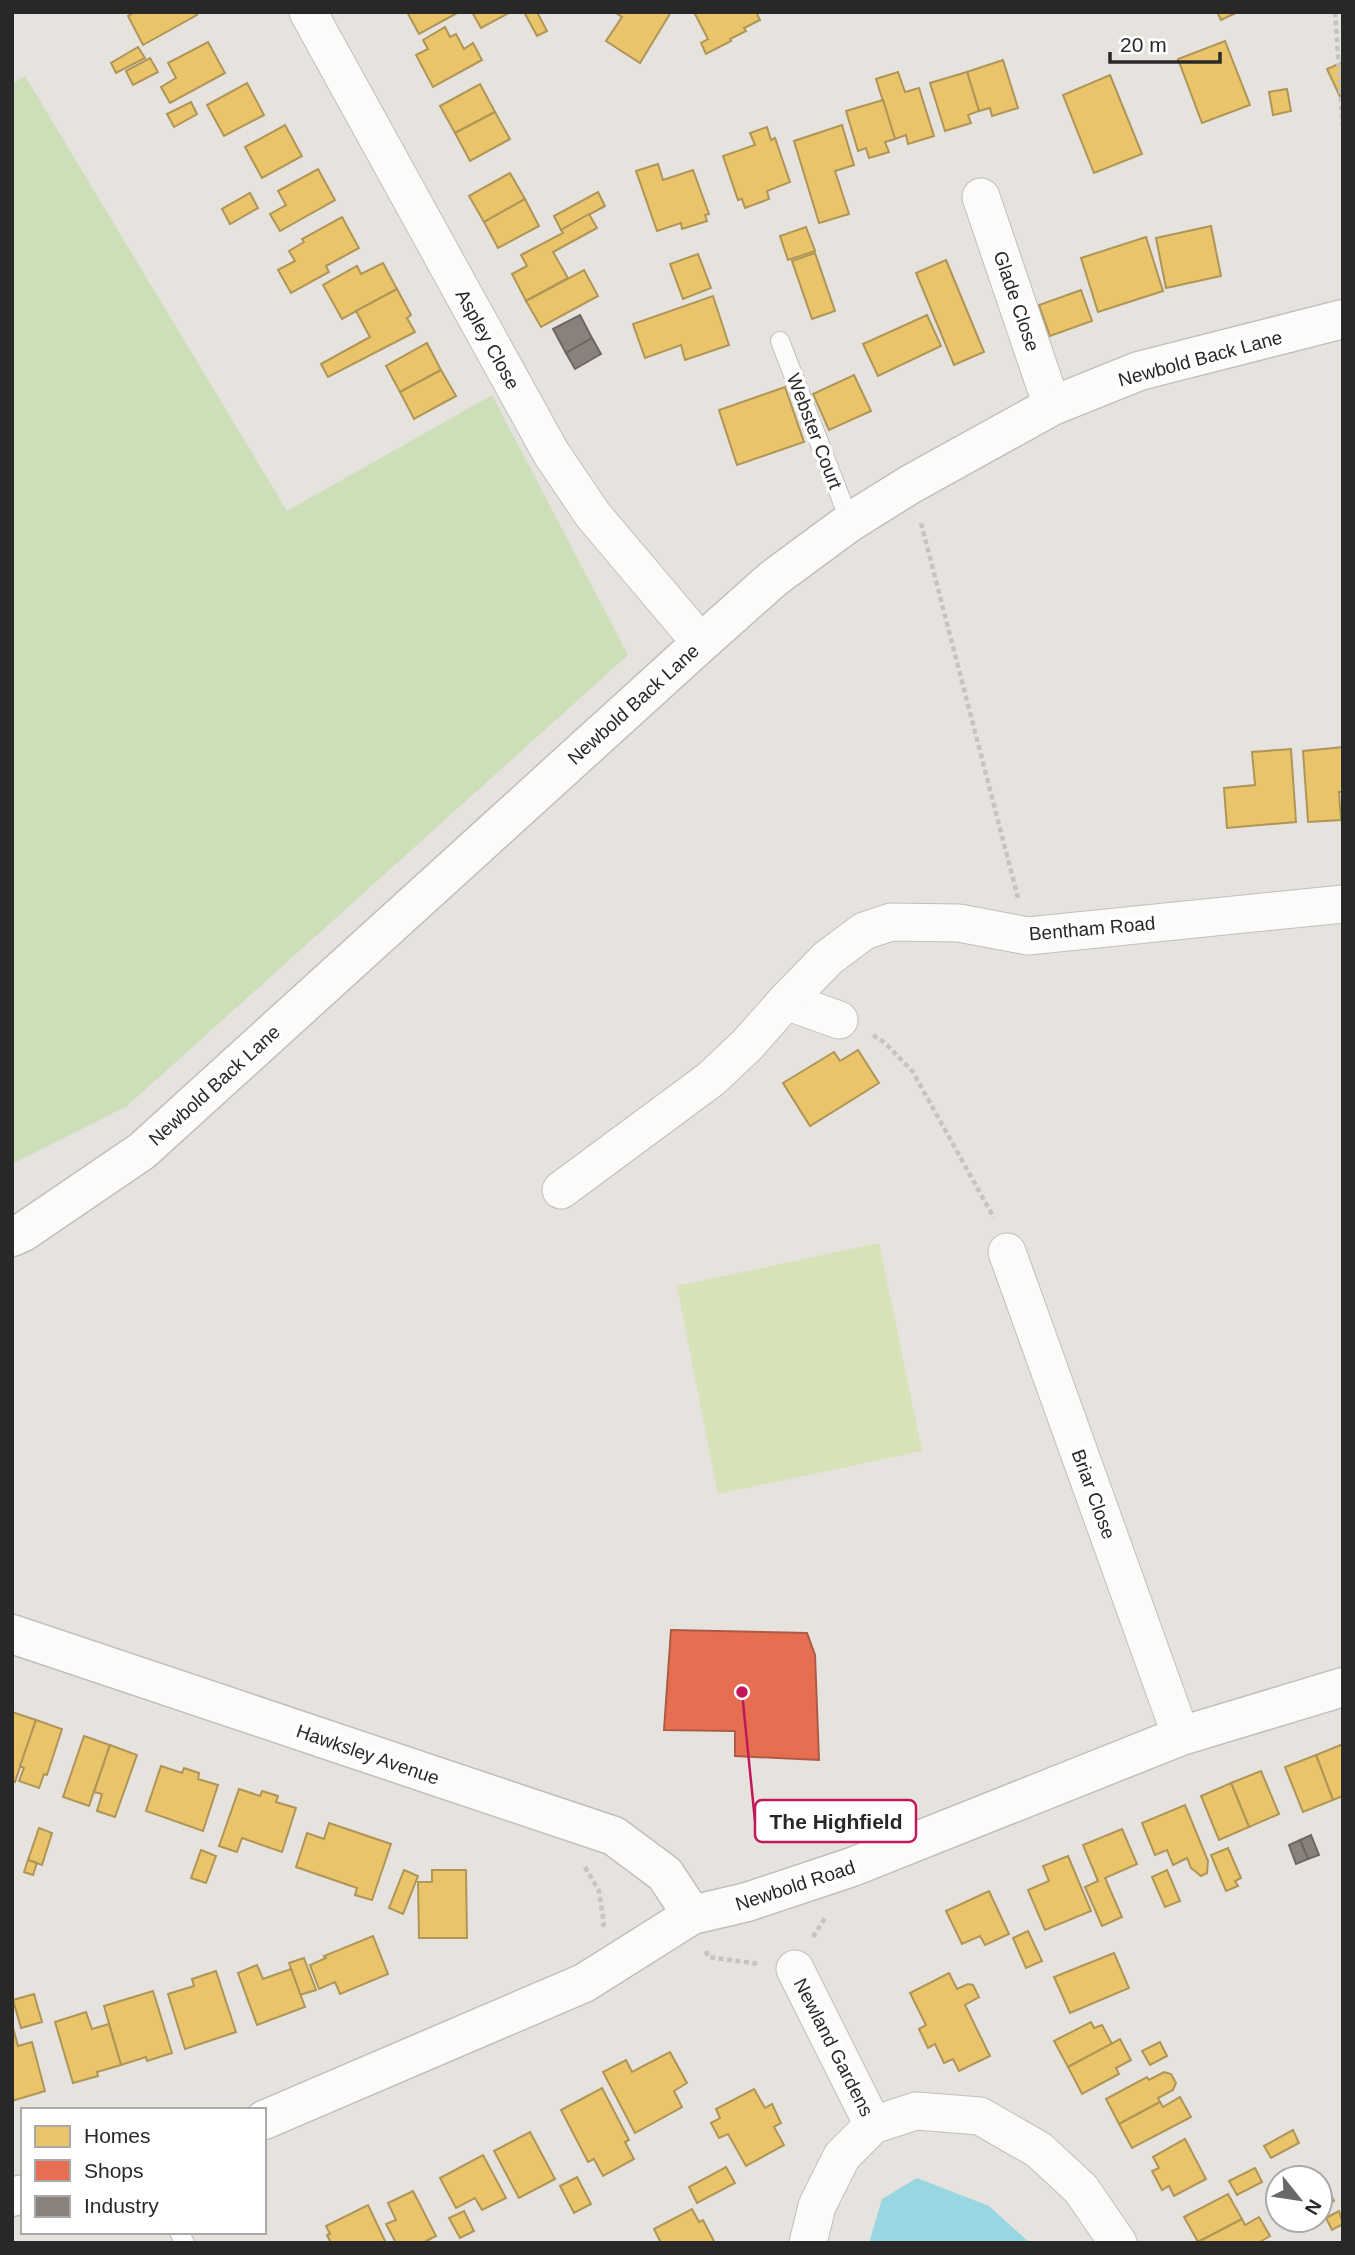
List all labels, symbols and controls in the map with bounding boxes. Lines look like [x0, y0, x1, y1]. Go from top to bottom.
scale bar [1110, 21, 1220, 65]
text: 20 m [1120, 33, 1167, 56]
street label: Glade Close [990, 248, 1043, 354]
street label: Aspley Close [451, 286, 524, 393]
street label: Newbold Back Lane [1116, 326, 1284, 390]
street label: Webster Court [783, 370, 846, 493]
street label: Newbold Back Lane [564, 640, 703, 769]
street label: Bentham Road [1028, 913, 1156, 944]
street label: Newbold Back Lane [145, 1021, 284, 1150]
street label: Briar Close [1068, 1446, 1119, 1542]
street label: Hawksley Avenue [294, 1720, 442, 1789]
callout: The Highfield [755, 1800, 916, 1842]
text: The Highfield [770, 1810, 903, 1833]
street label: Newbold Road [733, 1856, 858, 1915]
street label: Newland Gardens [790, 1975, 877, 2120]
legend [21, 2108, 266, 2234]
text: Homes [84, 2124, 151, 2147]
text: Shops [84, 2159, 144, 2182]
north arrow [1264, 2164, 1334, 2234]
text: Industry [84, 2194, 159, 2217]
text: N [1301, 2196, 1326, 2218]

